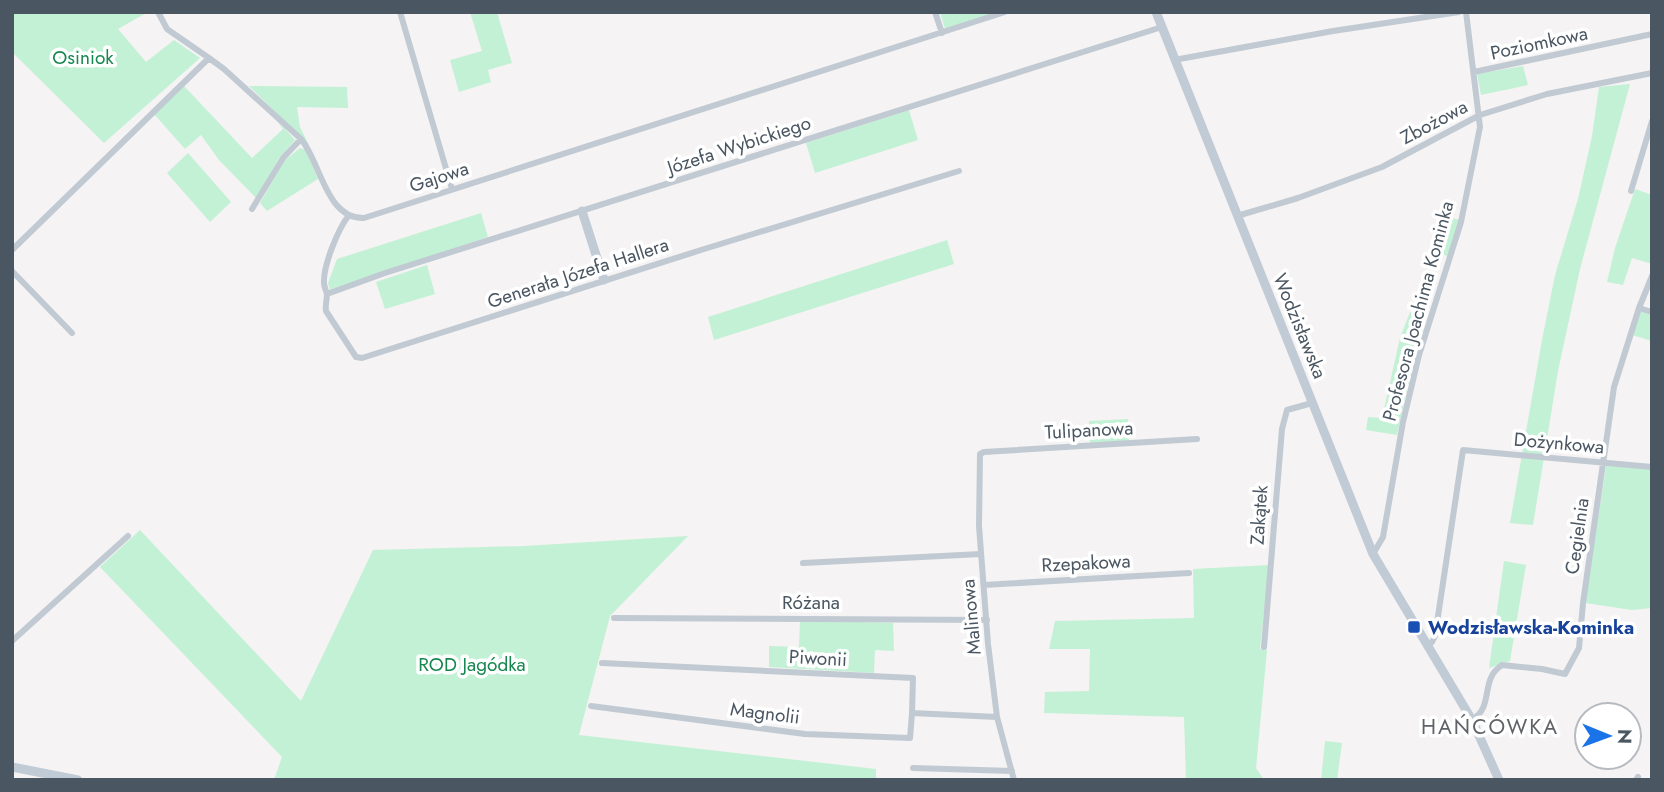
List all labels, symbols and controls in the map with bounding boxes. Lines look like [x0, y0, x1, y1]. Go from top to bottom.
street label: Poziomkowa [1488, 20, 1590, 66]
park label: Osiniok [52, 44, 114, 71]
street label: Zbożowa [1396, 93, 1472, 151]
street label: Józefa Wybickiego [661, 109, 814, 182]
street label: Gajowa [406, 155, 472, 199]
street label: Profesora Joachima Kominka [1376, 198, 1460, 424]
street label: Generała Józefa Hallera [484, 231, 672, 315]
street label: Wodzisławska [1267, 269, 1333, 383]
street label: Tulipanowa [1044, 414, 1134, 446]
street label: Dożynkowa [1513, 426, 1605, 460]
street label: Zakątek [1243, 484, 1275, 546]
street label: Cegielnia [1558, 496, 1596, 576]
street label: Rzepakowa [1041, 547, 1131, 579]
street label: Malinowa [954, 578, 988, 656]
street label: Różana [782, 589, 840, 616]
place label: Wodzisławska-Kominka [1428, 614, 1634, 641]
marker: Wodzisławska-Kominka [1406, 619, 1422, 635]
street label: Piwonii [788, 643, 848, 673]
park label: ROD Jagódka [418, 651, 526, 678]
street label: Magnolii [729, 695, 801, 731]
north arrow [1573, 701, 1643, 771]
district label: HAŃCÓWKA [1421, 712, 1559, 742]
text: N [1611, 729, 1638, 744]

